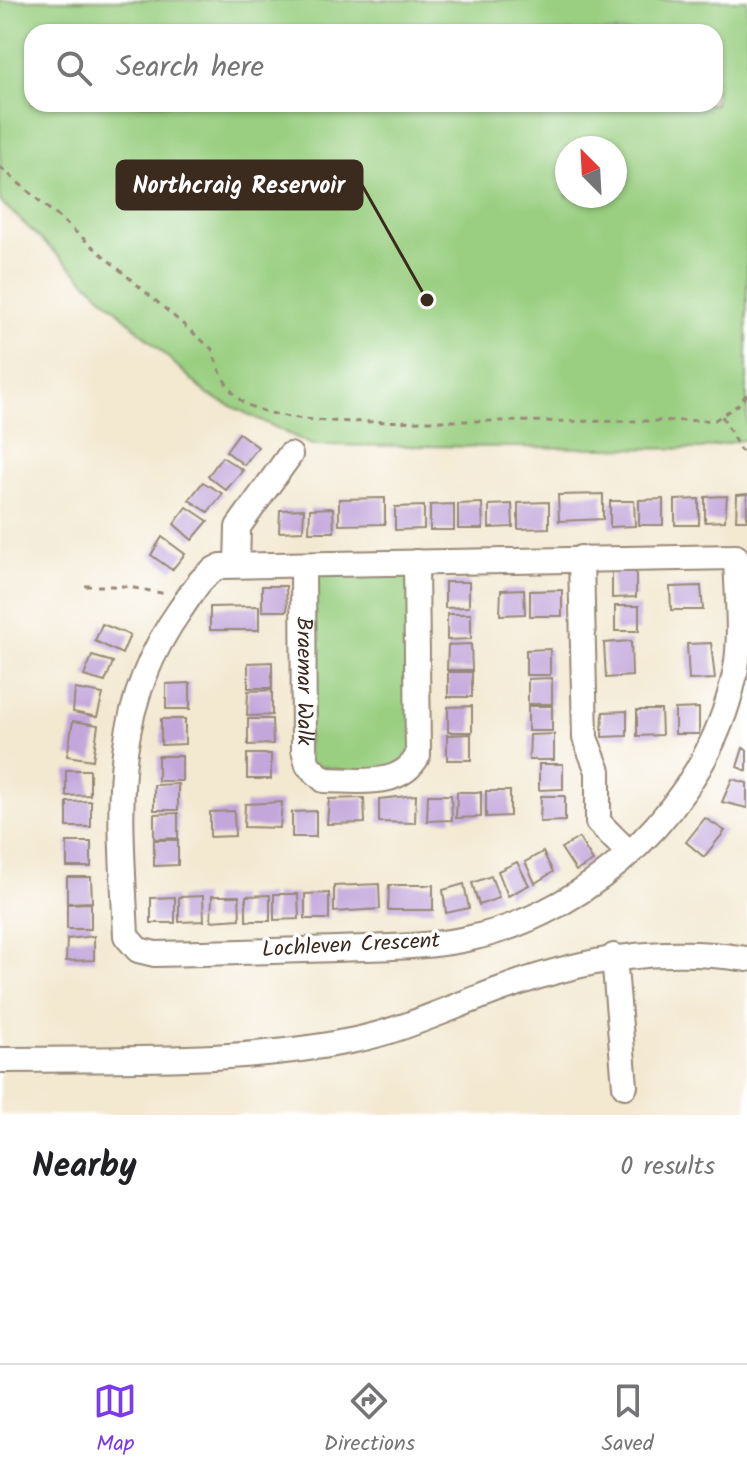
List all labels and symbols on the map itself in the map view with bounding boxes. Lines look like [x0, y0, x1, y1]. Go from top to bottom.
north arrow [555, 136, 627, 208]
callout: Northcraig Reservoir [117, 161, 362, 209]
text: Northcraig Reservoir [133, 167, 347, 206]
street label: Braemar Walk [286, 617, 321, 746]
street label: Lochleven Crescent [261, 924, 441, 968]

